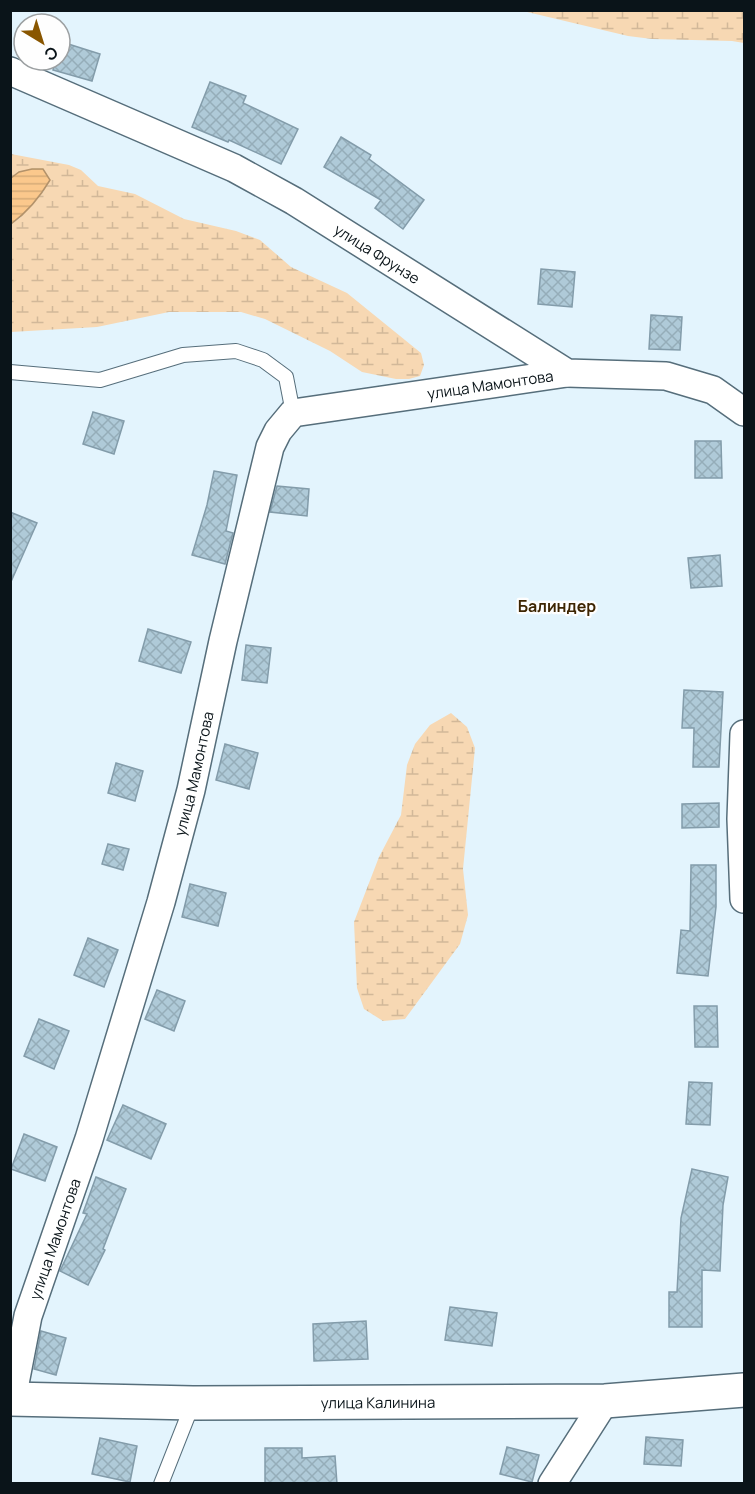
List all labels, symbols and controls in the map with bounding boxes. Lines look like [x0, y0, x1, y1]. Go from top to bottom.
north arrow [12, 12, 72, 72]
text: С [40, 42, 63, 66]
street label: улица Фрунзе [330, 218, 424, 289]
street label: улица Мамонтова [426, 365, 555, 404]
district label: Балиндер [518, 595, 596, 617]
street label: улица Мамонтова [169, 709, 218, 838]
street label: улица Мамонтова [24, 1175, 85, 1303]
street label: улица Калинина [321, 1391, 435, 1413]

